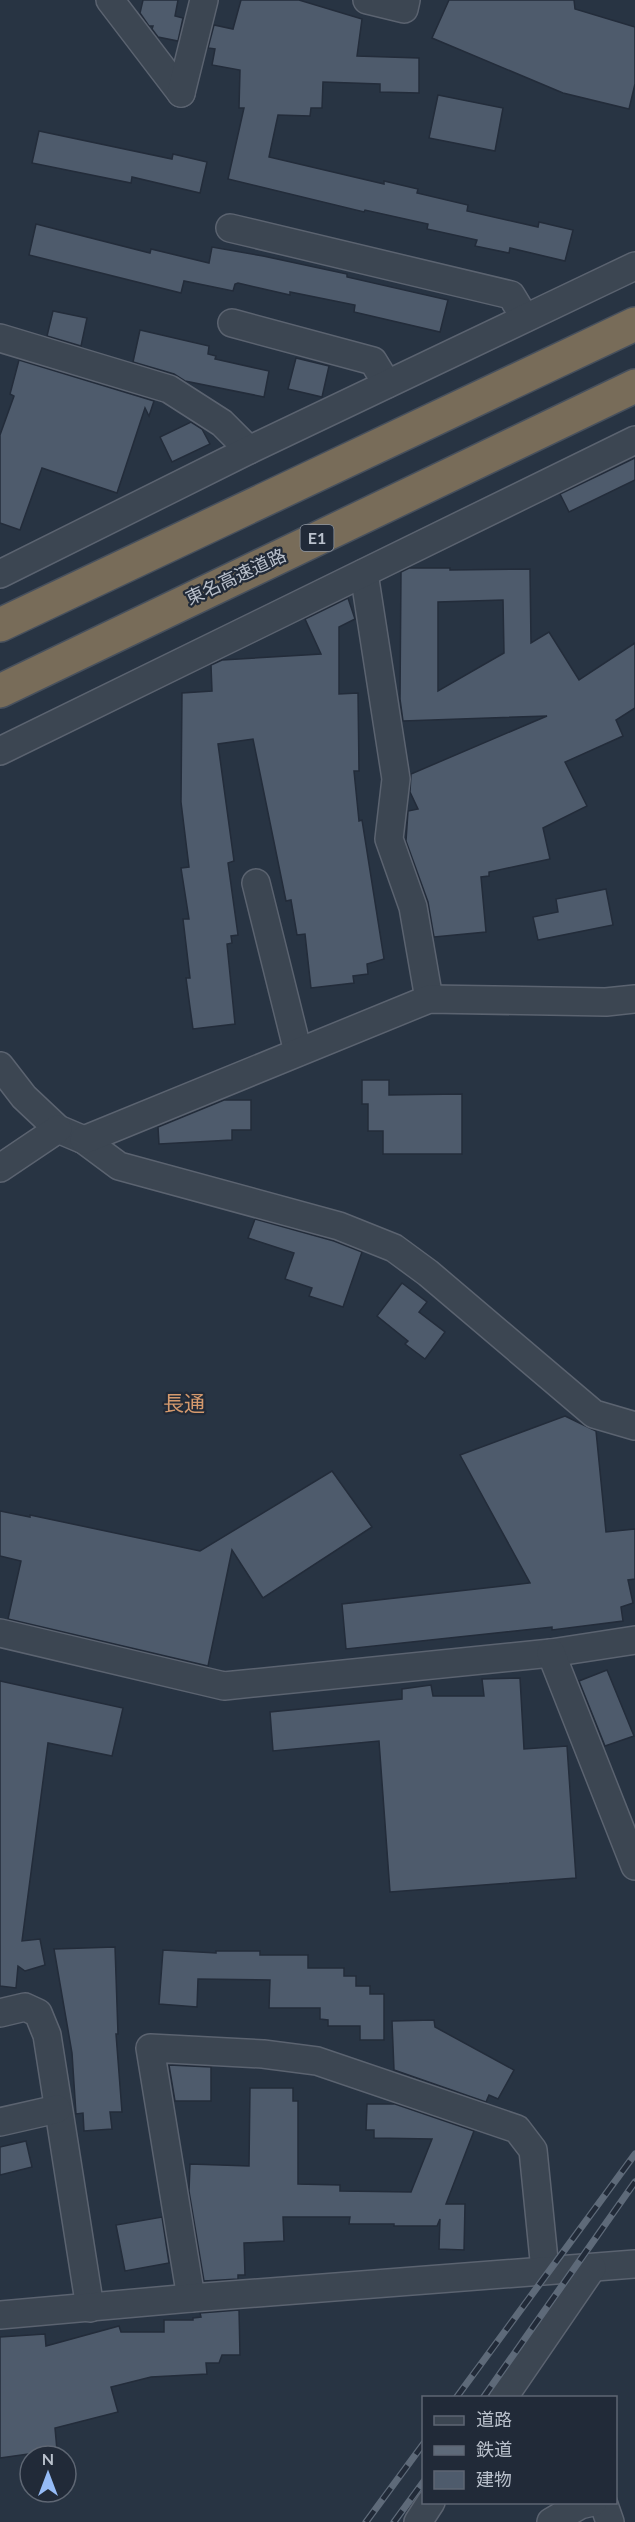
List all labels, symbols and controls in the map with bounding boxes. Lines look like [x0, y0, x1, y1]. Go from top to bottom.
road number: E1 [300, 525, 334, 551]
street label: 東名高速道路 [182, 543, 289, 609]
district label: 長通 [163, 1390, 205, 1415]
legend [422, 2396, 617, 2504]
text: 道路 [476, 2408, 512, 2430]
text: 鉄道 [476, 2438, 512, 2460]
north arrow [18, 2444, 78, 2504]
text: N [42, 2449, 54, 2468]
text: 建物 [476, 2468, 512, 2490]

